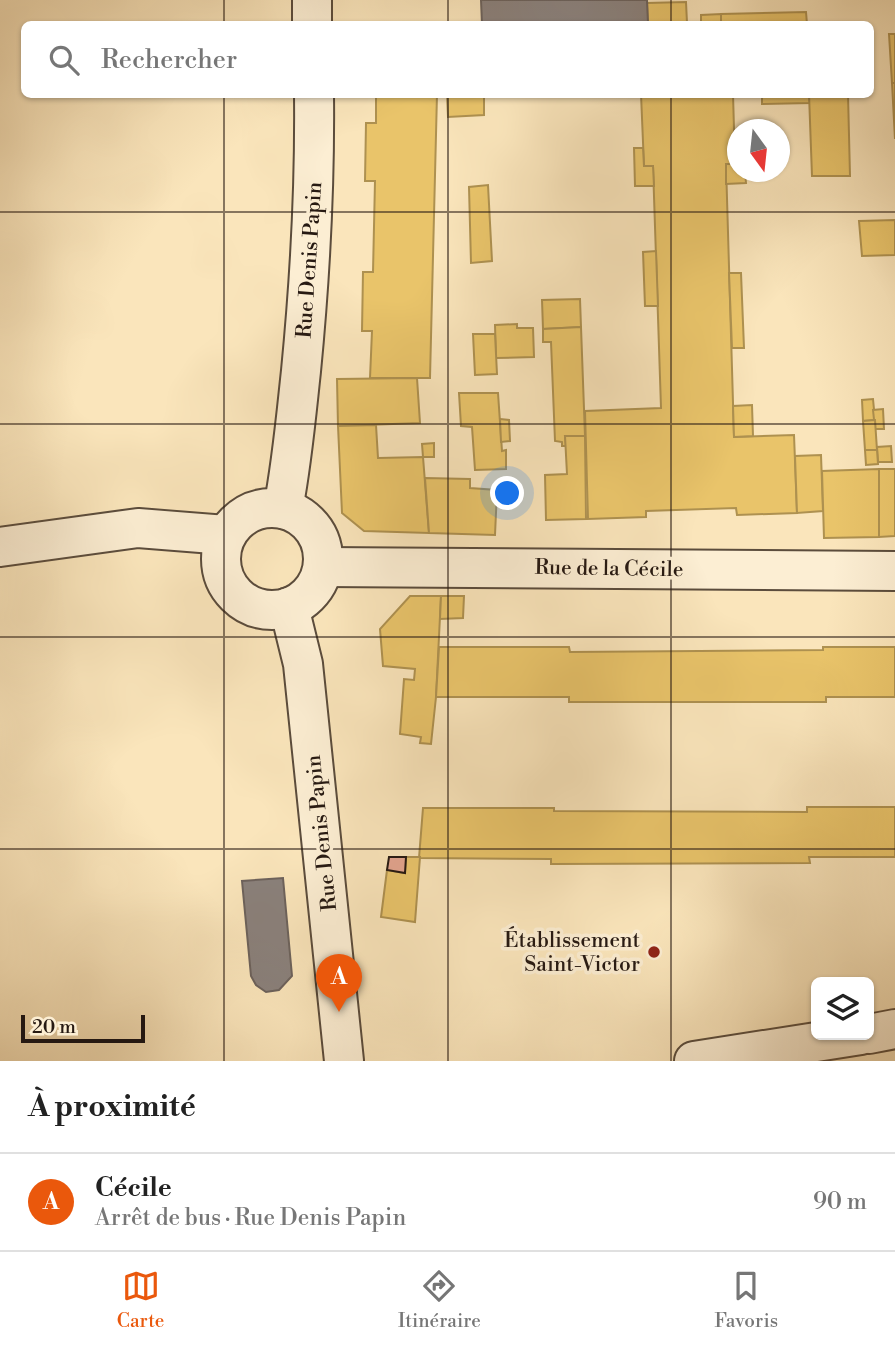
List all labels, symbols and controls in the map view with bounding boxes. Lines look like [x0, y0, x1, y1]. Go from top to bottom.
search box [21, 21, 874, 98]
icon: search [45, 41, 83, 79]
text: Rechercher [101, 44, 237, 76]
north arrow [727, 119, 790, 182]
street label: Rue Denis Papin [292, 180, 328, 339]
your location [490, 476, 524, 510]
street label: Rue de la Cécile [534, 555, 684, 583]
street label: Rue Denis Papin [301, 753, 343, 912]
place label: Établissement Saint-Victor [504, 926, 641, 978]
marker: Établissement Saint-Victor [646, 944, 662, 960]
pin: A [316, 954, 362, 1012]
map controls [811, 977, 874, 1040]
button: layers [811, 977, 874, 1040]
scale bar [21, 1012, 145, 1044]
text: 20 m [32, 1015, 76, 1039]
text: À proximité [28, 1088, 196, 1126]
text: Cécile [95, 1172, 172, 1204]
text: A [43, 1188, 59, 1216]
text: 90 m [813, 1188, 867, 1216]
text: Arrêt de bus · Rue Denis Papin [95, 1204, 406, 1232]
tab: Carte [117, 1267, 164, 1333]
tab: Itinéraire [398, 1267, 481, 1333]
tab: Favoris [715, 1267, 778, 1333]

